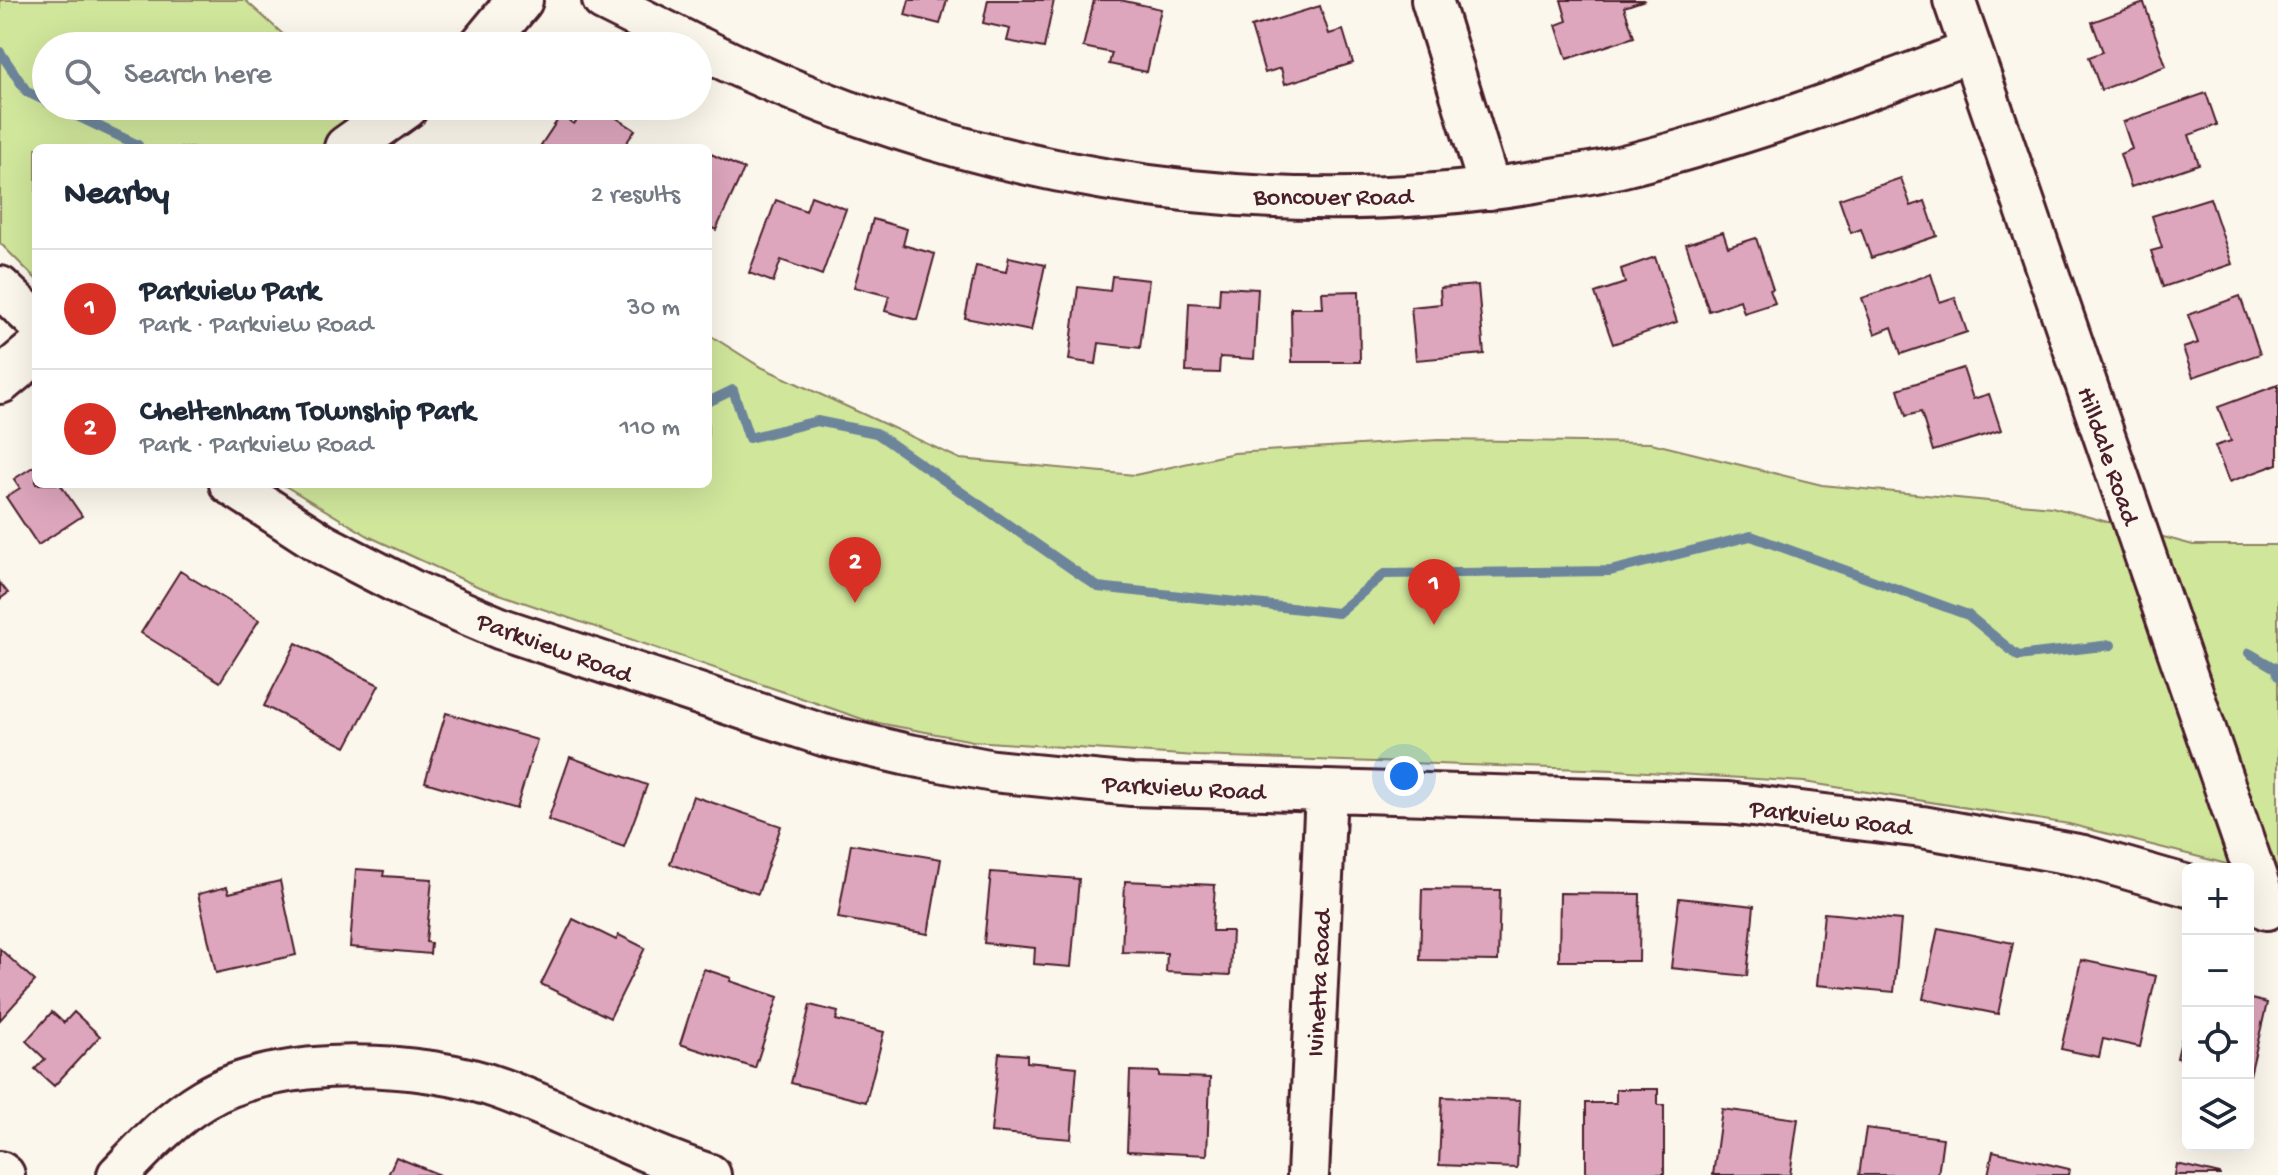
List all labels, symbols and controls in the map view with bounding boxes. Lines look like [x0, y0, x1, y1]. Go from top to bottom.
search box [32, 32, 712, 120]
icon: search [60, 54, 104, 98]
text: Search here [124, 59, 272, 94]
text: Nearby [64, 176, 169, 216]
text: 2 results [591, 181, 680, 212]
street label: Boncouer Road [1252, 184, 1414, 215]
text: Parkview Park [140, 276, 320, 311]
text: 1 [85, 294, 95, 325]
text: 30 m [627, 294, 680, 325]
text: Park · Parkview Road [140, 311, 373, 342]
street label: Hilldale Road [2068, 383, 2144, 531]
text: Cheltenham Township Park [140, 396, 475, 431]
text: 2 [84, 414, 96, 445]
text: 110 m [620, 414, 680, 445]
text: Park · Parkview Road [140, 431, 373, 462]
pin: 2 [829, 537, 881, 603]
pin: 1 [1408, 559, 1460, 625]
street label: Parkview Road [471, 607, 637, 693]
your location [1384, 756, 1424, 796]
street label: Parkview Road [1100, 771, 1268, 810]
street label: Parkview Road [1747, 795, 1915, 846]
map controls [2182, 863, 2254, 1151]
button: + [2182, 863, 2254, 935]
street label: Ivinetta Road [1302, 907, 1341, 1058]
button: − [2182, 935, 2254, 1007]
button: locate [2182, 1007, 2254, 1079]
button: layers [2182, 1079, 2254, 1151]

